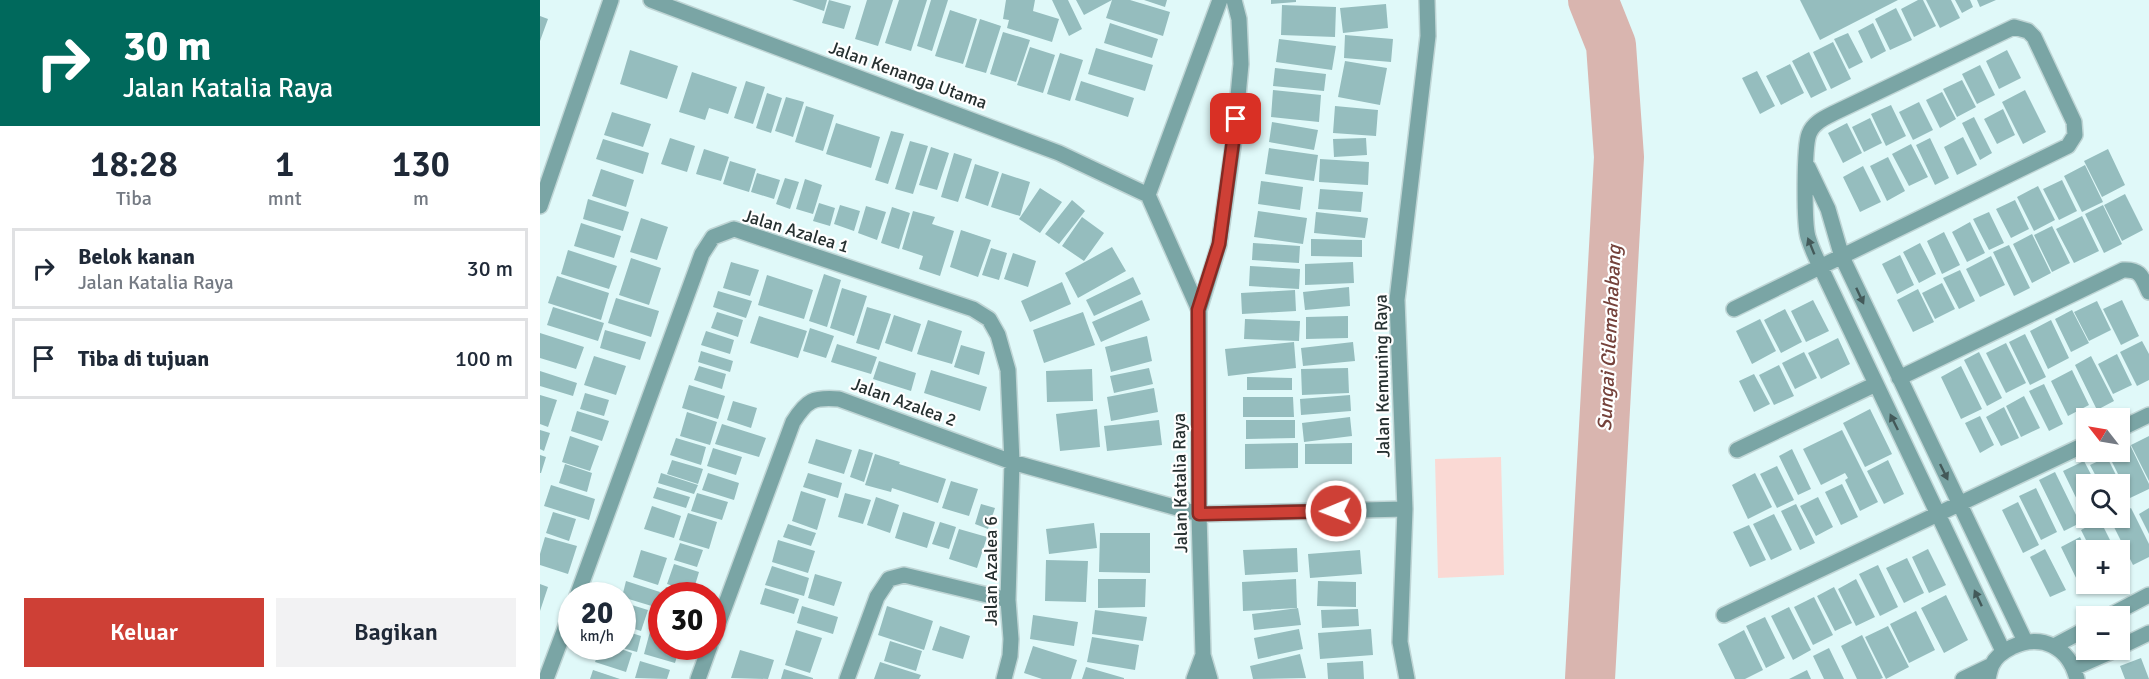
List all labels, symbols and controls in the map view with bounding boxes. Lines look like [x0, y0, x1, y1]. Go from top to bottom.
text: 30 m [123, 21, 212, 72]
icon: right [24, 24, 102, 102]
street label: Jalan Kenanga Utama [826, 36, 990, 114]
text: Jalan Katalia Raya [123, 72, 333, 105]
pin [1210, 93, 1261, 144]
icon: arrive [1219, 102, 1252, 135]
text: 18:28 [90, 142, 178, 187]
text: 1 [275, 142, 295, 187]
text: 130 [392, 142, 450, 187]
text: Tiba [116, 186, 152, 211]
text: mnt [268, 186, 302, 211]
text: m [413, 186, 429, 211]
street label: Jalan Azalea 1 [740, 204, 852, 258]
one-way arrow [1806, 236, 1816, 254]
text: Belok kanan [78, 243, 195, 270]
water label: Sungai Cilemahabang [1592, 243, 1627, 432]
icon: right [27, 252, 60, 285]
text: 30 m [467, 255, 513, 282]
text: Jalan Katalia Raya [78, 270, 234, 295]
one-way arrow [1855, 287, 1865, 305]
street label: Jalan Kemuning Raya [1370, 294, 1394, 458]
icon: arrive [27, 342, 60, 375]
text: Tiba di tujuan [78, 345, 209, 372]
text: 100 m [455, 345, 513, 372]
street label: Jalan Azalea 2 [849, 373, 959, 431]
north arrow [2076, 408, 2130, 462]
map controls [2076, 408, 2130, 660]
street label: Jalan Katalia Raya [1168, 413, 1192, 553]
one-way arrow [1890, 414, 1899, 431]
one-way arrow [1939, 463, 1948, 480]
button: search [2076, 474, 2130, 528]
position arrow [1304, 479, 1368, 543]
street label: Jalan Azalea 6 [980, 516, 1002, 626]
button: + [2076, 540, 2130, 594]
speed limit sign: 30 [648, 582, 726, 660]
one-way arrow [1974, 590, 1983, 607]
text: 20 [581, 595, 613, 632]
button: Keluar [24, 598, 264, 667]
button: Bagikan [276, 598, 516, 667]
button: − [2076, 606, 2130, 660]
text: km/h [580, 627, 614, 645]

